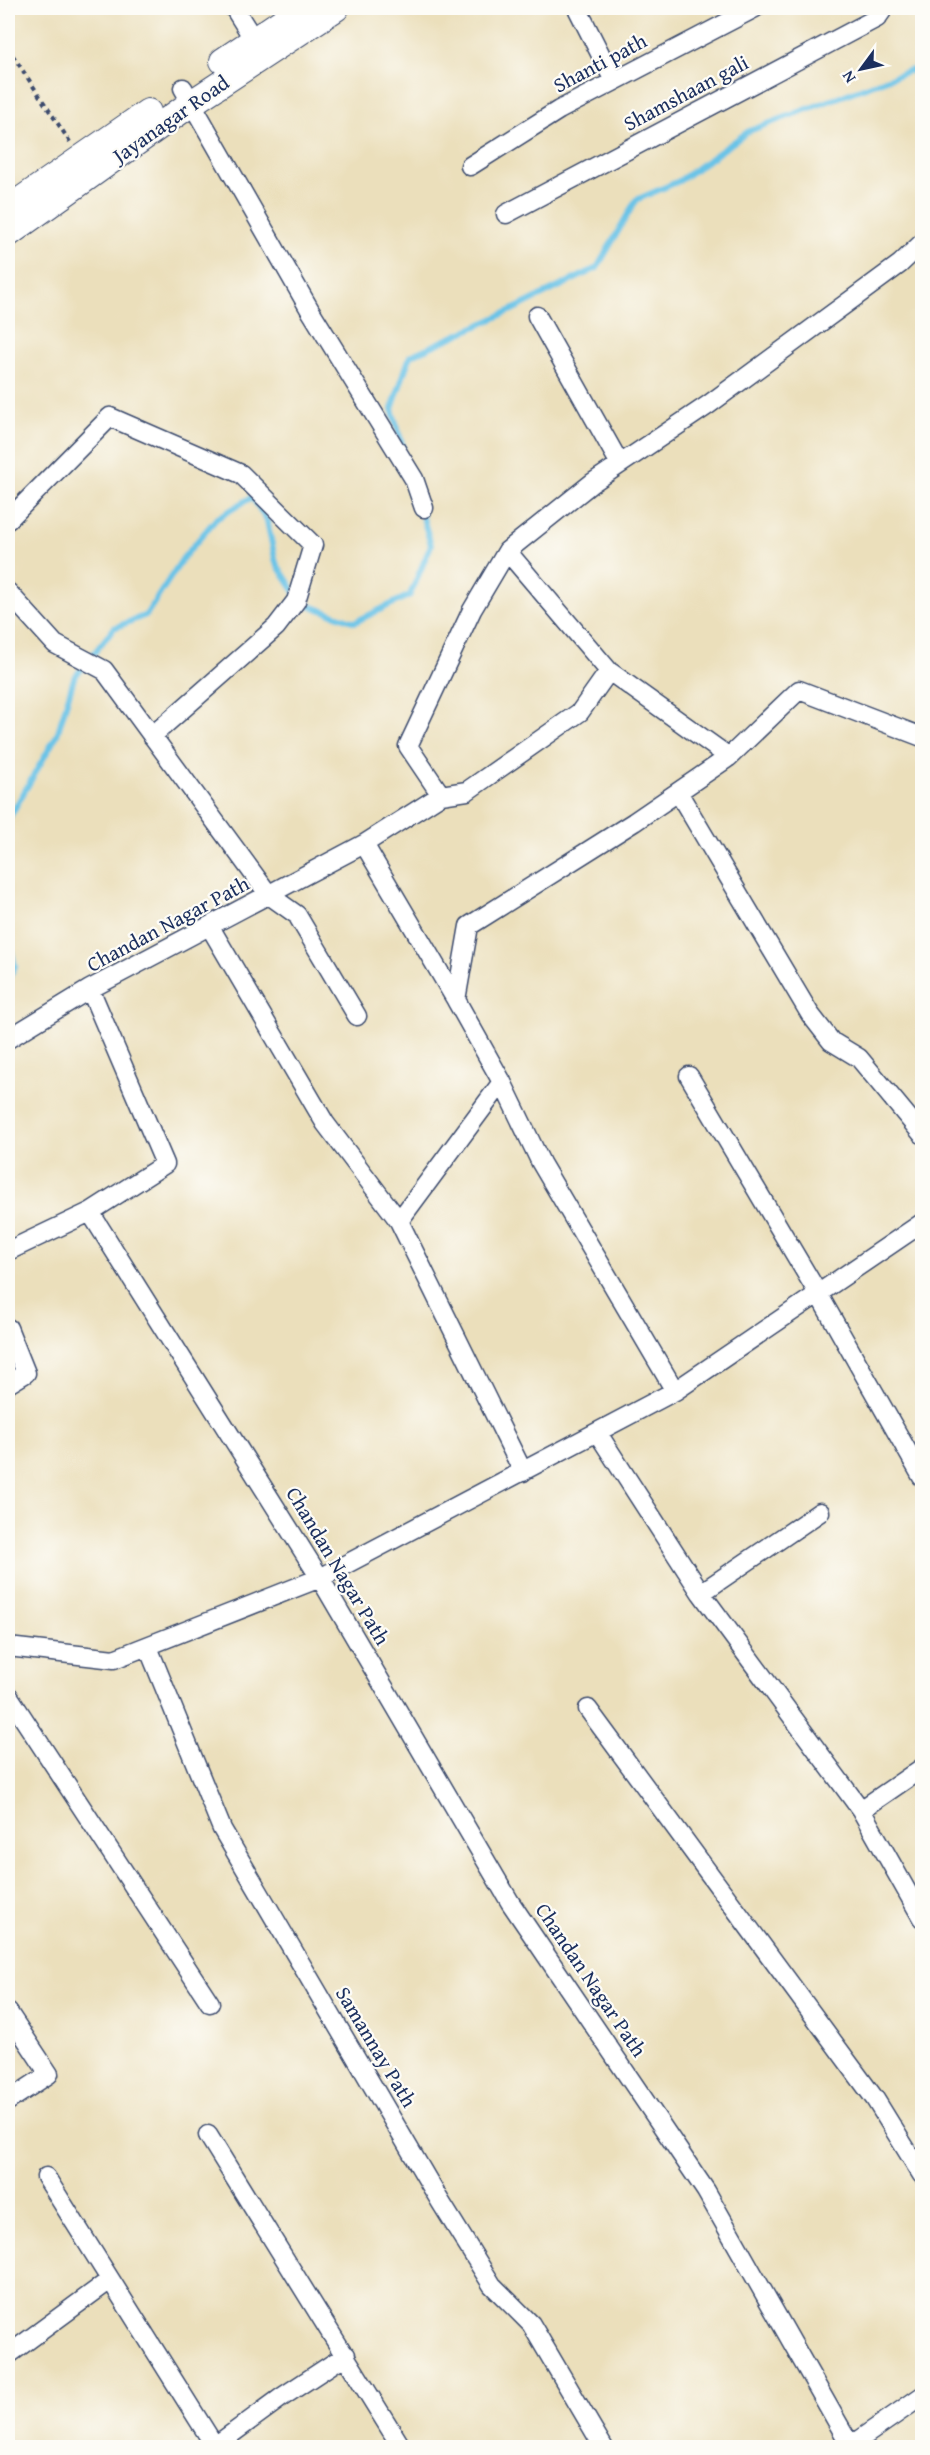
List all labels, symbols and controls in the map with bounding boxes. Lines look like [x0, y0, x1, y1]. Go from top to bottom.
street label: Shanti path [547, 25, 652, 100]
north arrow [831, 39, 891, 99]
street label: Shamshaan gali [618, 47, 754, 139]
street label: Jayanagar Road [104, 66, 236, 172]
text: N [835, 66, 861, 88]
street label: Chandan Nagar Path [81, 867, 255, 980]
street label: Chandan Nagar Path [279, 1481, 398, 1651]
street label: Chandan Nagar Path [528, 1896, 655, 2063]
street label: Samannay Path [328, 1980, 425, 2113]

